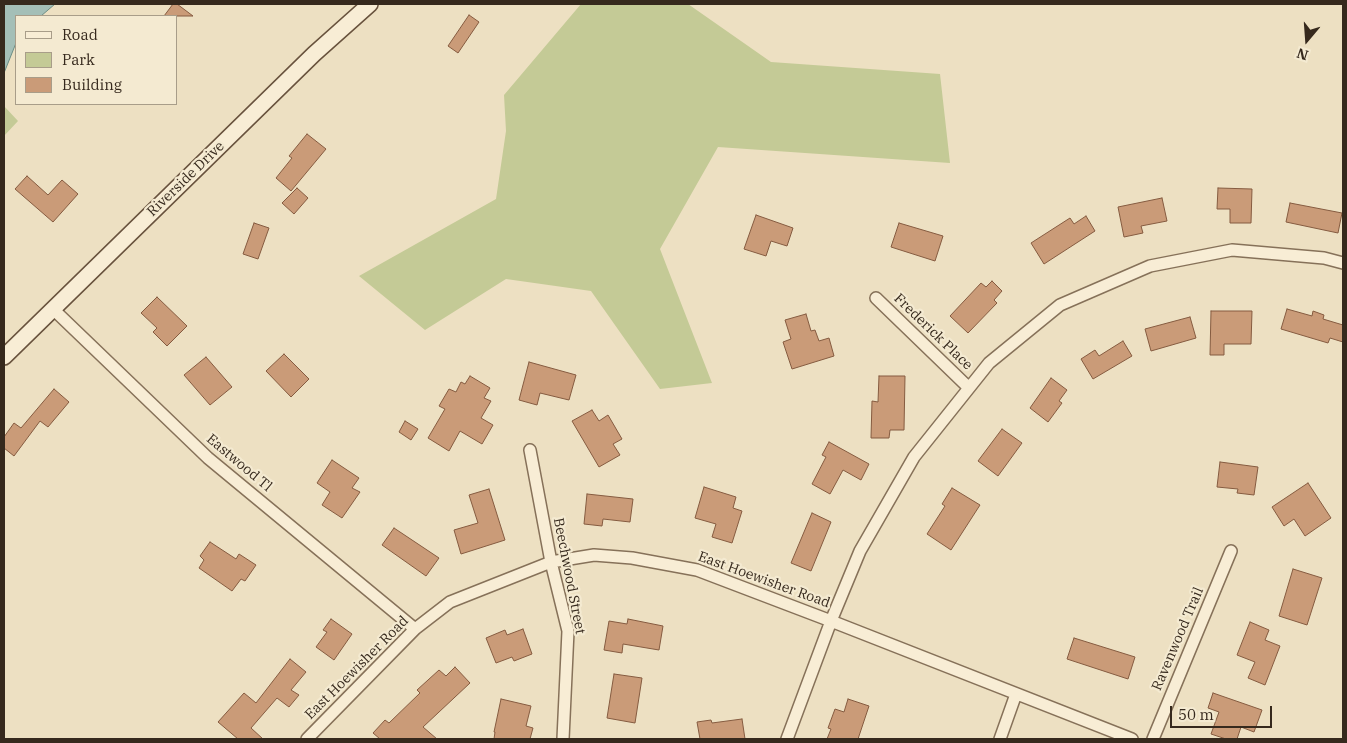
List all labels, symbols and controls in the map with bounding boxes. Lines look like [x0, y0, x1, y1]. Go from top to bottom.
legend [15, 15, 178, 105]
north arrow [1282, 15, 1332, 65]
text: Road [62, 25, 98, 44]
text: N [1294, 44, 1310, 65]
text: Park [62, 50, 95, 69]
text: Building [62, 75, 122, 94]
street label: Riverside Drive [144, 138, 228, 220]
street label: Frederick Place [890, 290, 976, 374]
street label: Eastwood Tl [203, 431, 275, 495]
street label: Beechwood Street [549, 516, 589, 636]
street label: East Hoewisher Road [696, 548, 832, 612]
street label: Ravenwood Trail [1149, 585, 1207, 693]
street label: East Hoewisher Road [302, 613, 412, 723]
scale bar [1172, 696, 1274, 728]
text: 50 m [1178, 705, 1214, 724]

